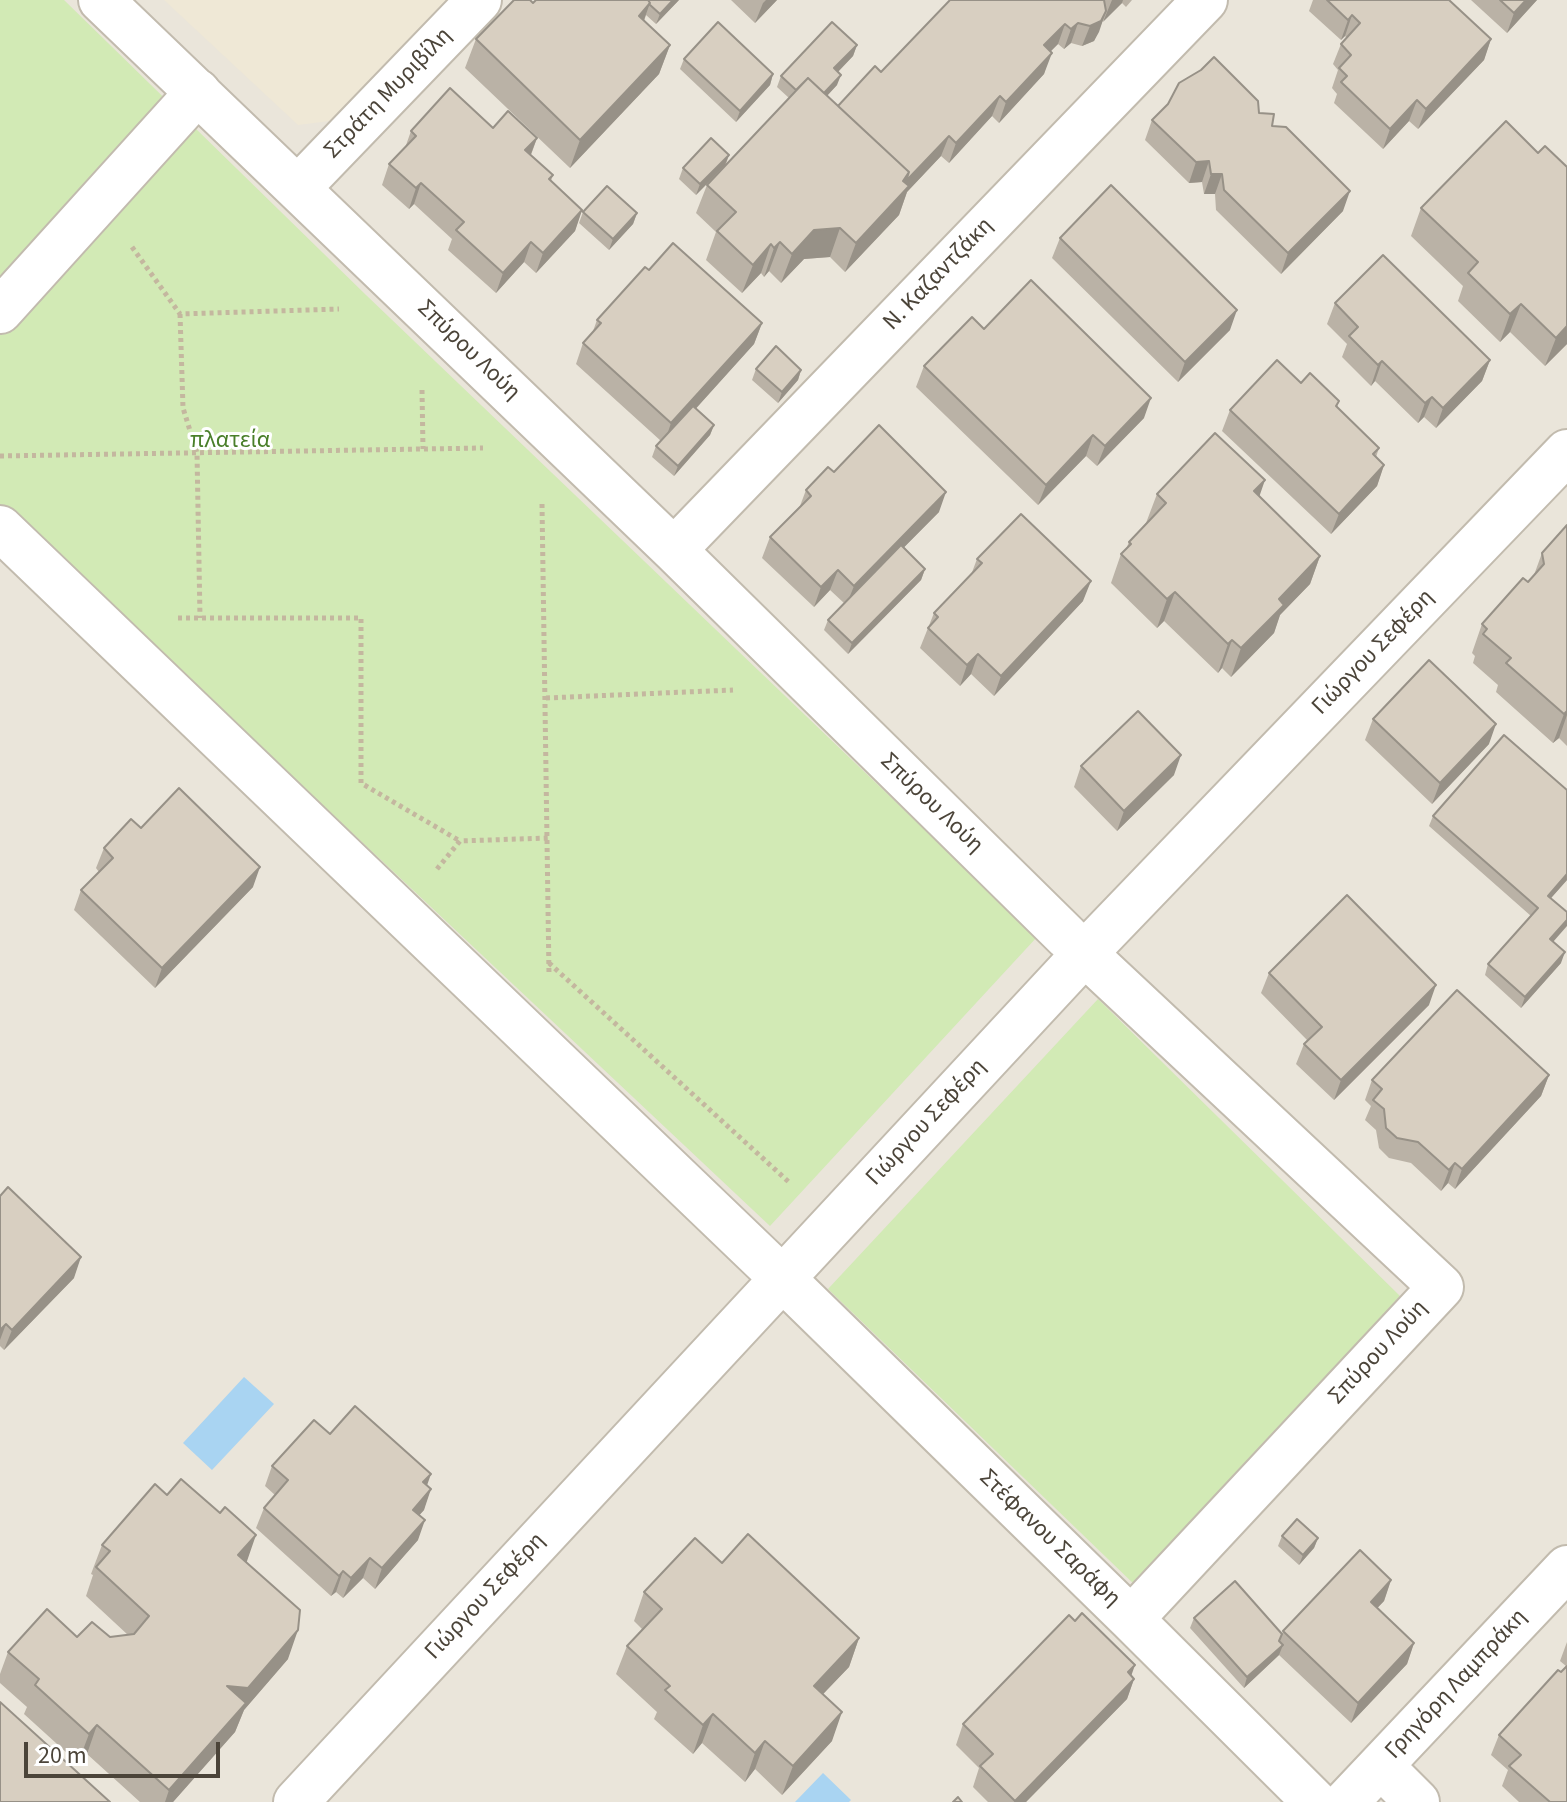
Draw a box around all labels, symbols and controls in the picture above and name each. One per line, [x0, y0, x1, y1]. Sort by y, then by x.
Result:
street label: Στράτη Μυριβίλη [319, 22, 459, 166]
street label: Ν. Καζαντζάκη [878, 213, 1000, 337]
street label: Σπύρου Λούη [410, 295, 526, 407]
park label: πλατεία [190, 428, 270, 456]
street label: Γιώργου Σεφέρη [1307, 584, 1441, 722]
street label: Σπύρου Λούη [873, 748, 989, 860]
street label: Γιώργου Σεφέρη [861, 1053, 993, 1193]
street label: Σπύρου Λούη [1323, 1295, 1435, 1411]
street label: Στέφανου Σαράφη [972, 1464, 1126, 1614]
street label: Γιώργου Σεφέρη [420, 1527, 552, 1667]
street label: Γρηγόρη Λαμπράκη [1380, 1604, 1534, 1766]
scale bar [28, 1726, 224, 1776]
text: 20 m [38, 1738, 87, 1773]

